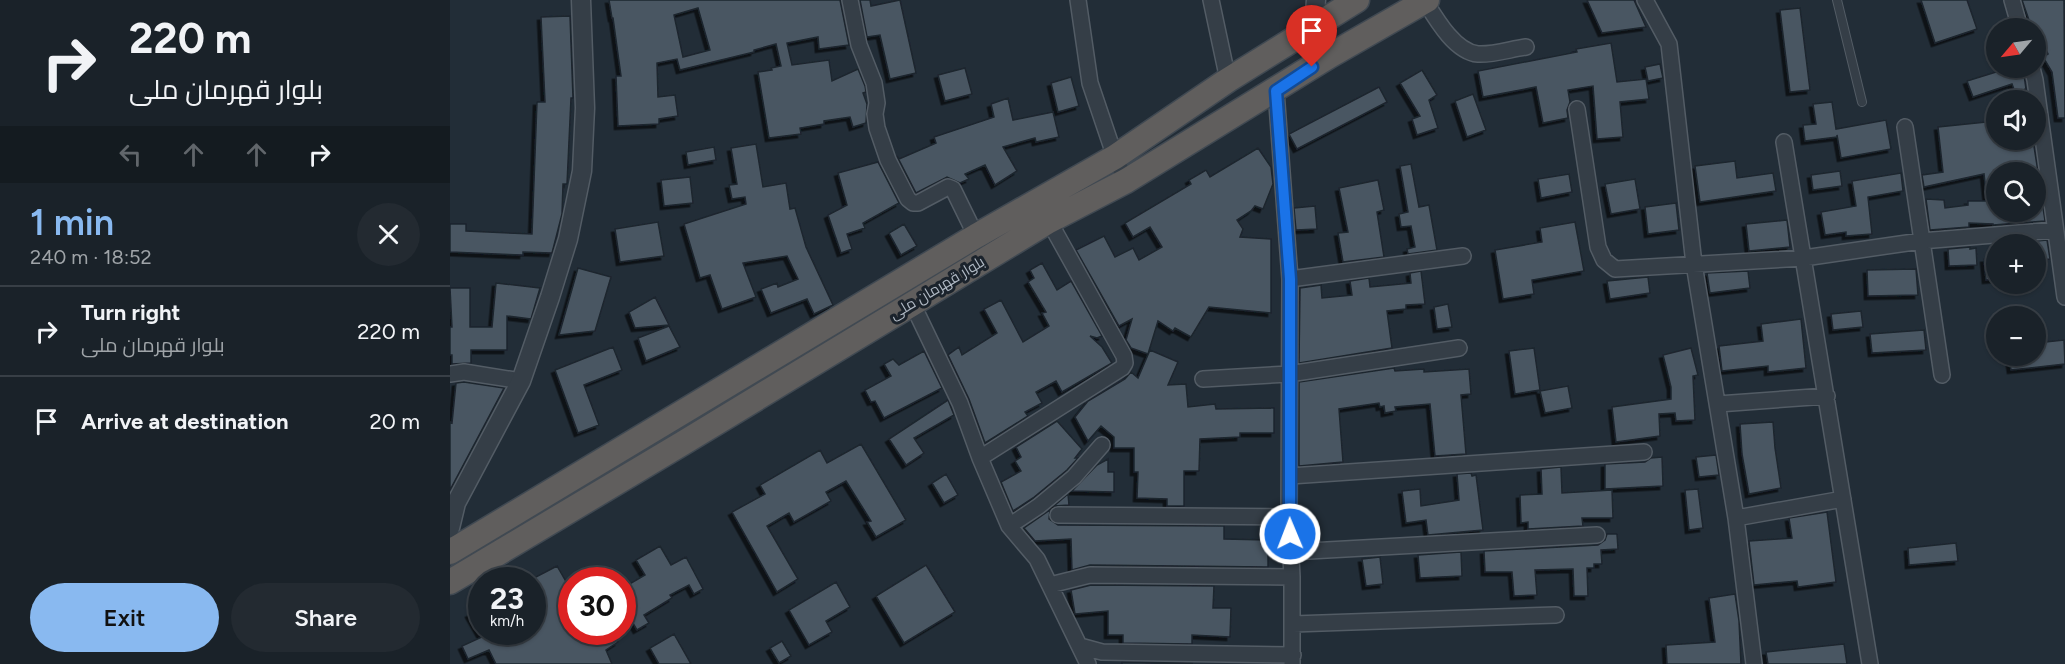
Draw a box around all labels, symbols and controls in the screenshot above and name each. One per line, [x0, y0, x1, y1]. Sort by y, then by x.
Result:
pin [1286, 5, 1337, 67]
text: 220 m [129, 13, 251, 64]
icon: arrive [1295, 14, 1328, 47]
north arrow [1986, 18, 2046, 78]
map controls [1986, 18, 2046, 366]
icon: right [30, 24, 108, 102]
text: بلوار قهرمان ملی [129, 73, 323, 106]
button: sound [1986, 90, 2046, 150]
icon: left [114, 138, 147, 171]
icon: ahead [177, 138, 210, 171]
icon: ahead [240, 138, 273, 171]
icon: right [303, 138, 336, 171]
button: search [1986, 162, 2046, 222]
text: 1 min [30, 201, 114, 244]
button: close [357, 203, 420, 266]
button: + [1986, 234, 2046, 294]
text: 240 m · 18:52 [30, 245, 152, 269]
street label: بلوار قهرمان ملی [886, 253, 988, 324]
text: Turn right [81, 299, 180, 326]
button: − [1986, 306, 2046, 366]
icon: right [30, 315, 63, 348]
text: 220 m [357, 318, 420, 345]
text: بلوار قهرمان ملی [81, 333, 225, 357]
icon: arrive [30, 405, 63, 438]
text: Arrive at destination [81, 408, 289, 435]
text: 20 m [369, 408, 420, 435]
position arrow [1258, 502, 1322, 566]
speed limit sign: 30 [558, 567, 636, 645]
text: 23 [490, 580, 524, 617]
button: Exit [30, 583, 219, 652]
button: Share [231, 583, 420, 652]
text: km/h [490, 612, 524, 630]

